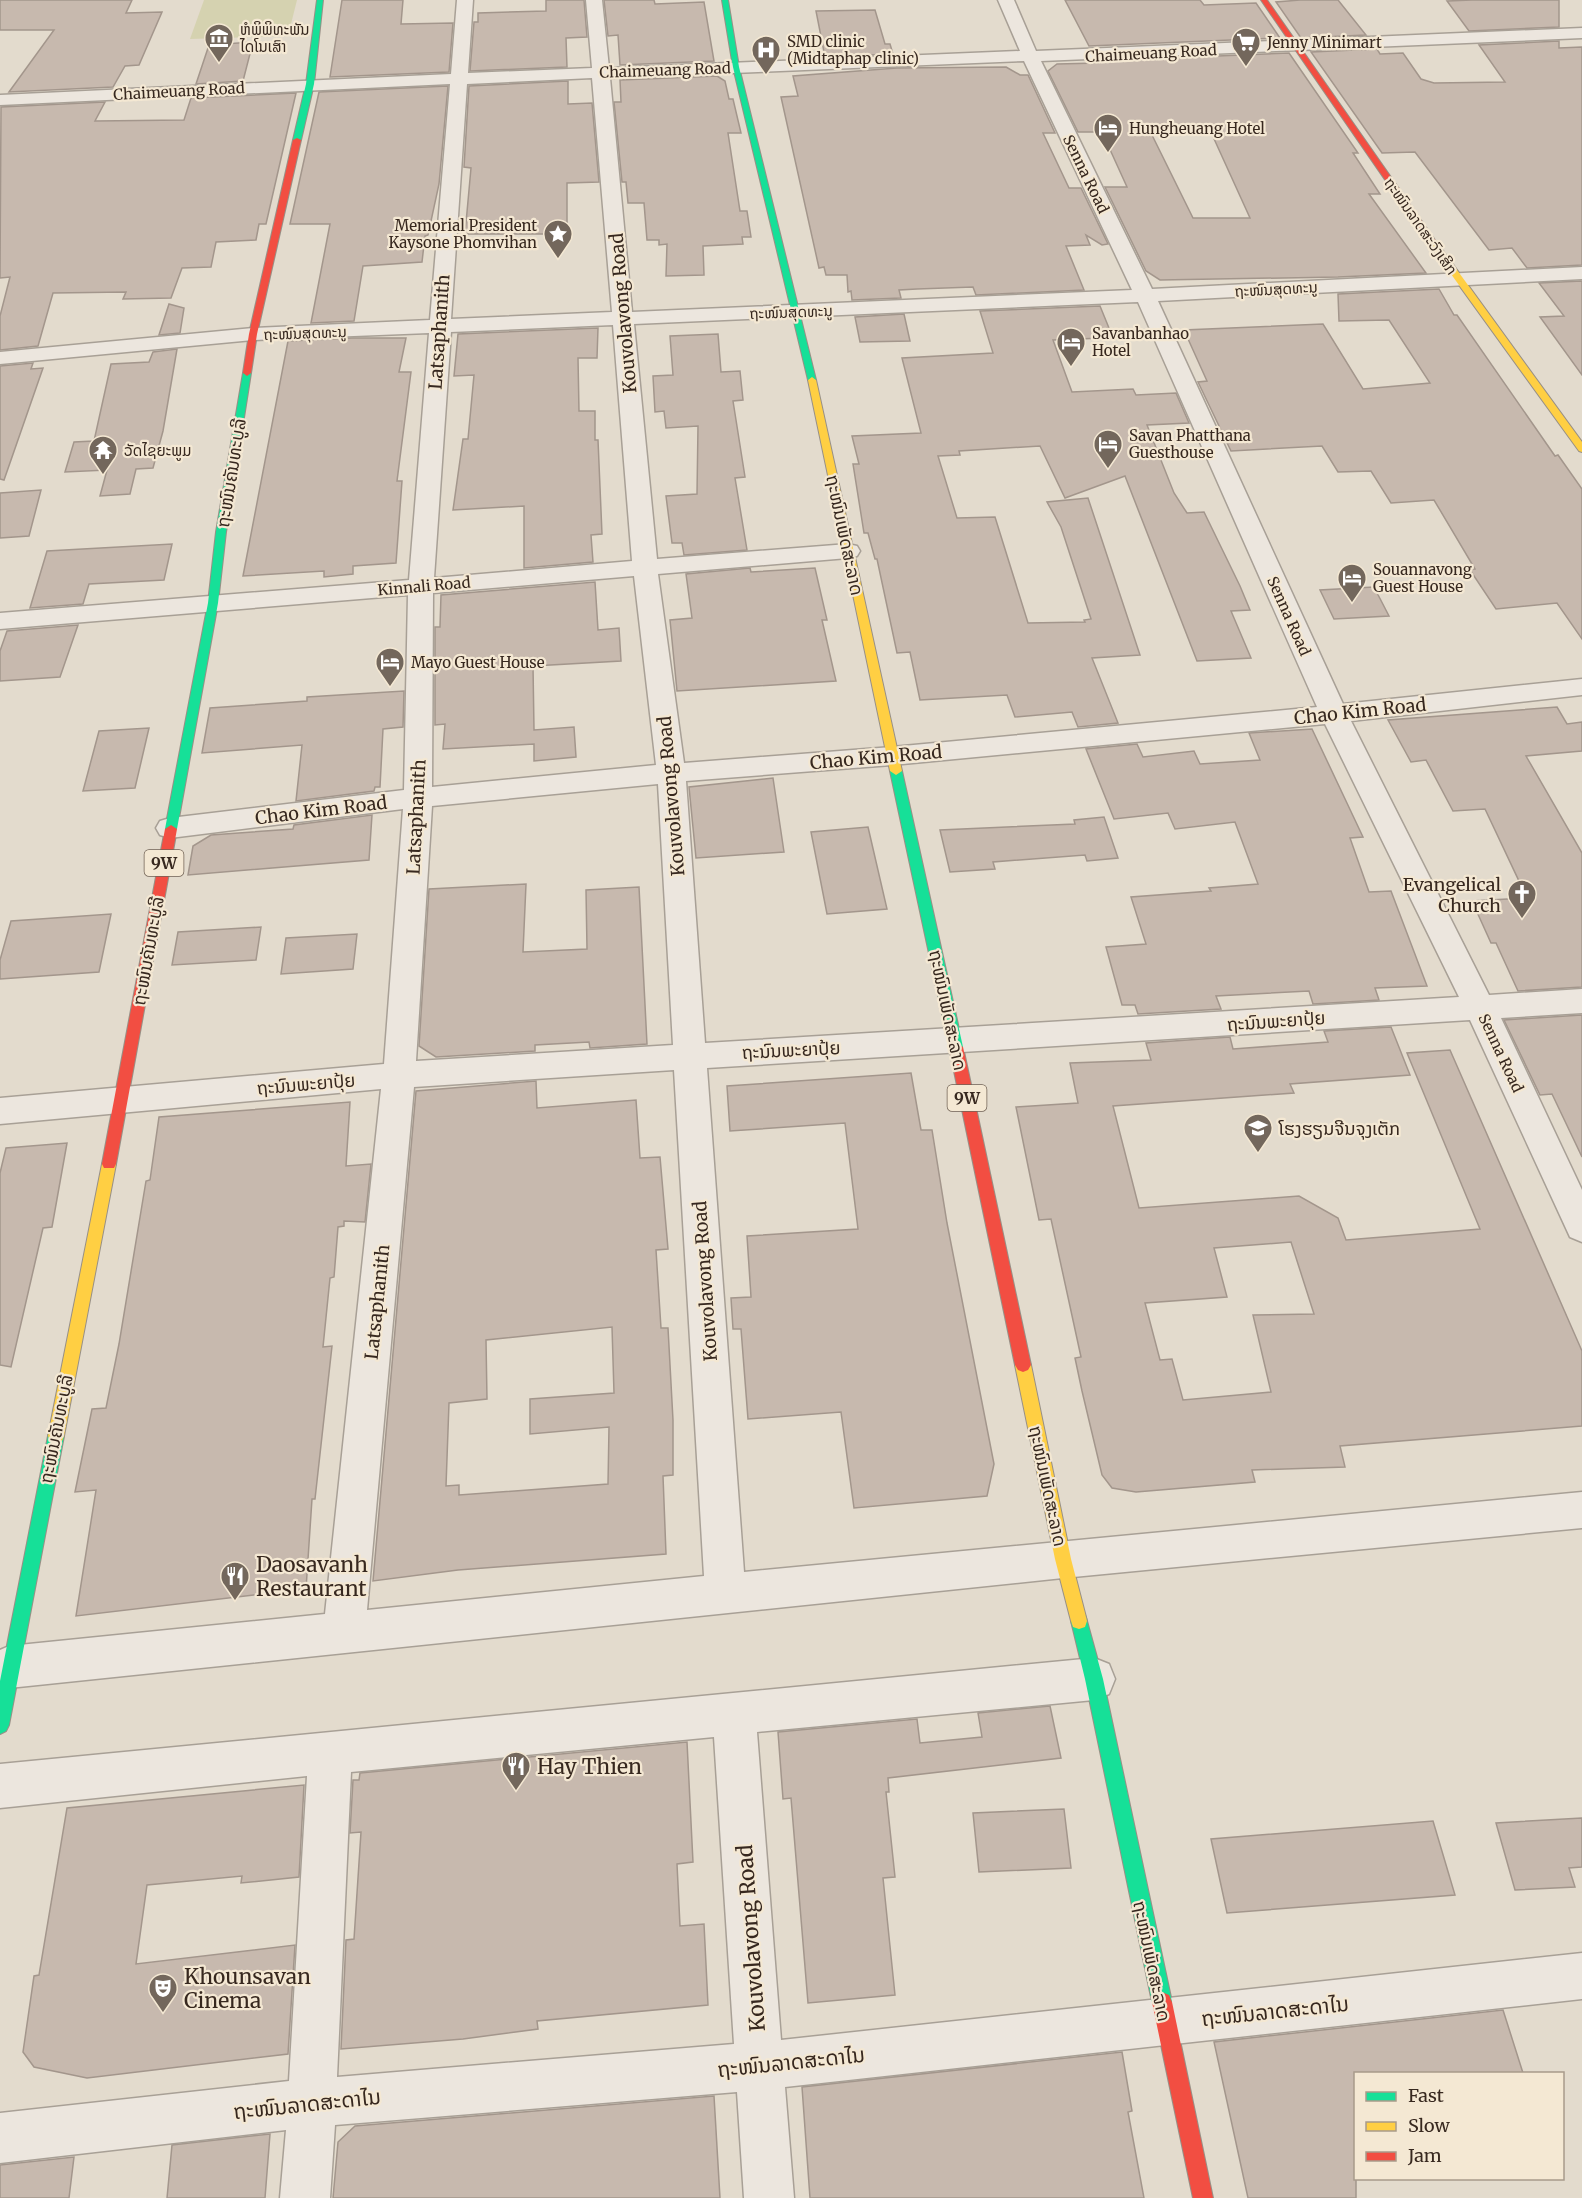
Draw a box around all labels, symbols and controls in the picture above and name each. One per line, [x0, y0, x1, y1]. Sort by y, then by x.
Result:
place label: ຫໍພິພິທະພັນ ໄດໂນເສົາ [239, 20, 310, 56]
museum icon: ຫໍພິພິທະພັນ ໄດໂນເສົາ [203, 22, 235, 64]
supermarket icon: Jenny Minimart [1230, 26, 1262, 68]
place label: SMD clinic (Midtaphap clinic) [787, 32, 919, 68]
place label: Jenny Minimart [1266, 33, 1382, 52]
hospital icon: SMD clinic (Midtaphap clinic) [750, 34, 782, 76]
street label: Chaimeuang Road [1085, 40, 1217, 66]
street label: Chaimeuang Road [599, 58, 731, 82]
street label: Chaimeuang Road [113, 78, 245, 104]
hotel icon: Hungheuang Hotel [1092, 112, 1124, 154]
place label: Hungheuang Hotel [1129, 119, 1265, 138]
street label: Senna Road [1059, 132, 1113, 216]
street label: ຖະໜົນລາດສະວົງເສິກ [1380, 174, 1462, 278]
place label: Memorial President Kaysone Phomvihan [389, 216, 537, 252]
place icon: Memorial President Kaysone Phomvihan [542, 218, 574, 260]
street label: Kouvolavong Road [605, 232, 641, 394]
street label: Latsaphanith [423, 273, 455, 390]
street label: ຖະໜົນສຸດທະນູ [1234, 277, 1318, 302]
street label: ຖະໜົນສຸດທະນູ [749, 301, 833, 324]
street label: ຖະໜົນສຸດທະນູ [263, 322, 347, 345]
place label: Savanbanhao Hotel [1092, 324, 1189, 360]
hotel icon: Savanbanhao Hotel [1055, 326, 1087, 368]
street label: ຖະໜົນຄັນທະບູລີ [211, 417, 252, 530]
place label: Savan Phatthana Guesthouse [1129, 426, 1251, 462]
hotel icon: Savan Phatthana Guesthouse [1092, 428, 1124, 470]
temple icon: ວັດໄຊຍະພູມ [87, 434, 119, 476]
place label: ວັດໄຊຍະພູມ [124, 441, 191, 461]
street label: ຖະໜົນເພັດສະລາດ [821, 473, 869, 597]
place label: Souannavong Guest House [1373, 560, 1472, 596]
hotel icon: Souannavong Guest House [1336, 562, 1368, 604]
street label: Kinnali Road [377, 572, 471, 600]
street label: Senna Road [1263, 573, 1315, 659]
hotel icon: Mayo Guest House [374, 646, 406, 688]
place label: Mayo Guest House [411, 653, 545, 672]
street label: Chao Kim Road [1293, 693, 1427, 729]
street label: Kouvolavong Road [653, 715, 689, 877]
street label: Chao Kim Road [809, 740, 943, 774]
street label: Latsaphanith [401, 759, 431, 875]
street label: Chao Kim Road [254, 790, 388, 830]
road number: 9W [144, 850, 184, 876]
place label: Evangelical Church [1403, 873, 1501, 917]
church icon: Evangelical Church [1506, 878, 1538, 920]
street label: ຖະໜົນຄັນທະບູລີ [127, 895, 170, 1008]
street label: ຖະໜົນເພັດສະລາດ [924, 948, 972, 1072]
street label: ຖະນົນພະຍາປຸ້ຍ [1226, 1006, 1326, 1036]
street label: Senna Road [1474, 1011, 1528, 1095]
street label: ຖະນົນພະຍາປຸ້ຍ [741, 1036, 841, 1064]
street label: ຖະນົນພະຍາປຸ້ຍ [256, 1068, 356, 1100]
road number: 9W [948, 1085, 986, 1111]
school or university icon: ໂຮງຮຽນຈີນຈຸງເຕັກ [1242, 1112, 1274, 1154]
place label: ໂຮງຮຽນຈີນຈຸງເຕັກ [1278, 1117, 1400, 1140]
street label: Kouvolavong Road [688, 1200, 722, 1362]
street label: Latsaphanith [360, 1243, 394, 1361]
street label: ຖະໜົນຄັນທະບູລີ [34, 1373, 79, 1486]
street label: ຖະໜົນເພັດສະລາດ [1024, 1424, 1072, 1548]
place label: Daosavanh Restaurant [256, 1551, 368, 1602]
restaurant icon: Daosavanh Restaurant [219, 1560, 251, 1602]
restaurant icon: Hay Thien [500, 1750, 532, 1792]
place label: Hay Thien [537, 1753, 642, 1780]
street label: Kouvolavong Road [731, 1843, 771, 2032]
street label: ຖະໜົນເພັດສະລາດ [1128, 1899, 1176, 2023]
place label: Khounsavan Cinema [184, 1963, 311, 2014]
theatre icon: Khounsavan Cinema [147, 1972, 179, 2014]
street label: ຖະໜົນລາດສະດາໄນ [1200, 1990, 1350, 2032]
street label: ຖະໜົນລາດສະດາໄນ [716, 2041, 866, 2083]
legend [1354, 2072, 1564, 2180]
street label: ຖະໜົນລາດສະດາໄນ [232, 2083, 382, 2125]
text: Fast [1408, 2084, 1444, 2107]
text: Slow [1408, 2114, 1451, 2137]
text: Jam [1407, 2144, 1442, 2167]

